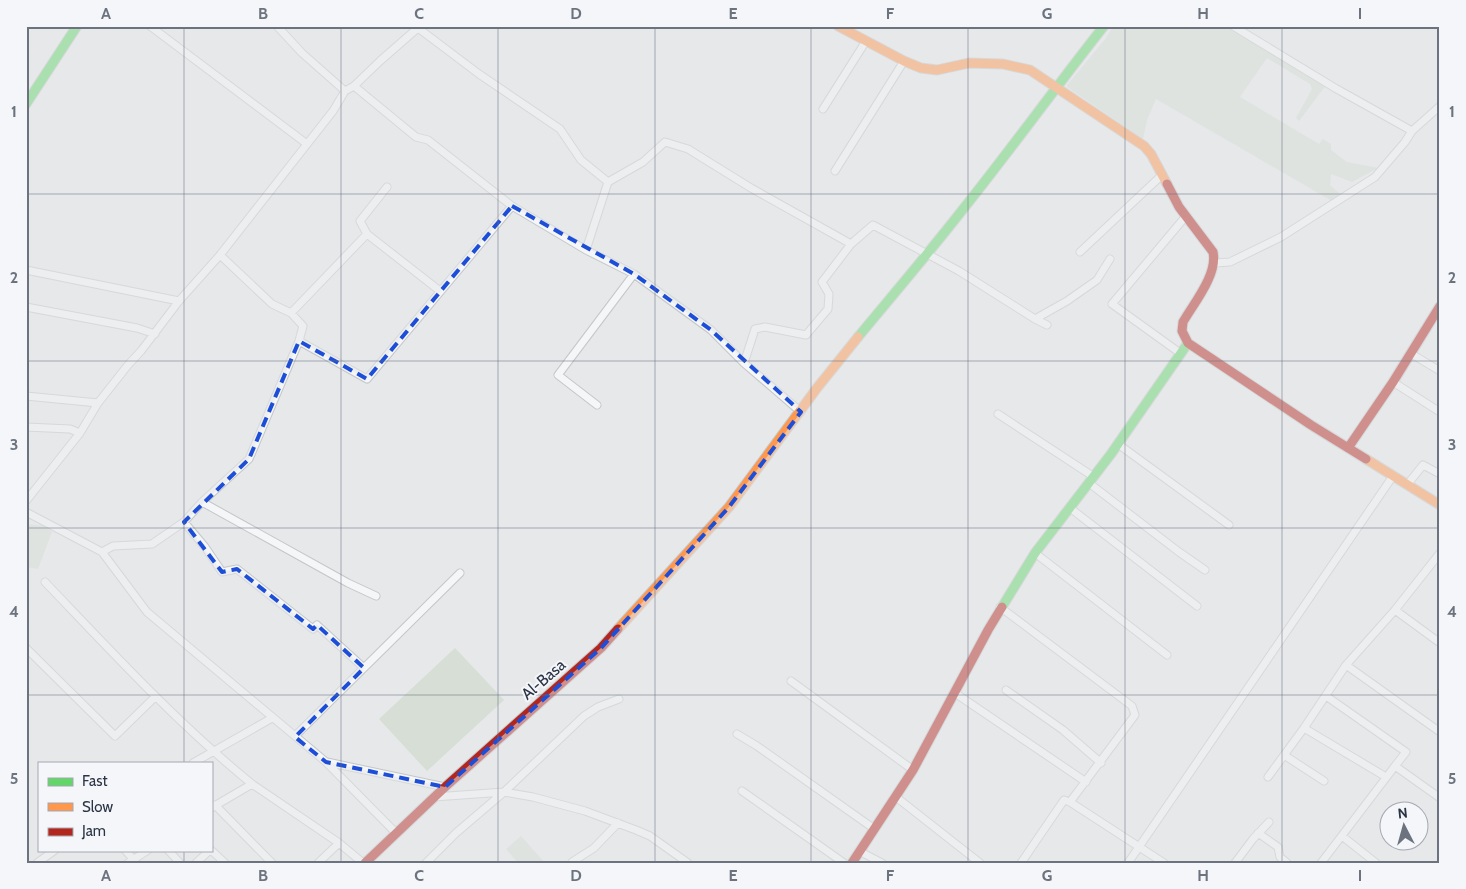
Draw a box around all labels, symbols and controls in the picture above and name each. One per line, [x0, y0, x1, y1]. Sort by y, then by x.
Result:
text: A [101, 4, 111, 23]
text: B [258, 4, 268, 23]
text: C [414, 4, 424, 23]
text: D [570, 4, 582, 23]
text: E [728, 4, 738, 23]
text: F [886, 4, 895, 23]
text: G [1042, 4, 1052, 23]
text: H [1197, 4, 1209, 23]
text: I [1358, 4, 1362, 23]
text: 1 [11, 102, 17, 121]
text: 1 [1449, 102, 1455, 121]
text: 2 [10, 268, 18, 287]
text: 2 [1448, 268, 1456, 287]
text: 3 [10, 435, 18, 454]
text: 3 [1448, 435, 1456, 454]
text: 4 [9, 602, 19, 621]
text: 4 [1447, 602, 1457, 621]
street label: Al-Basa [518, 655, 569, 704]
legend [38, 762, 212, 852]
text: 5 [10, 769, 18, 788]
text: 5 [1448, 769, 1456, 788]
text: Fast [82, 772, 107, 790]
text: Slow [82, 798, 113, 816]
north arrow [1378, 802, 1428, 852]
text: N [1397, 804, 1409, 823]
text: Jam [81, 822, 106, 840]
text: A [101, 866, 111, 885]
text: B [258, 866, 268, 885]
text: C [414, 866, 424, 885]
text: D [570, 866, 582, 885]
text: E [728, 866, 738, 885]
text: F [886, 866, 895, 885]
text: G [1042, 866, 1052, 885]
text: H [1197, 866, 1209, 885]
text: I [1358, 866, 1362, 885]

